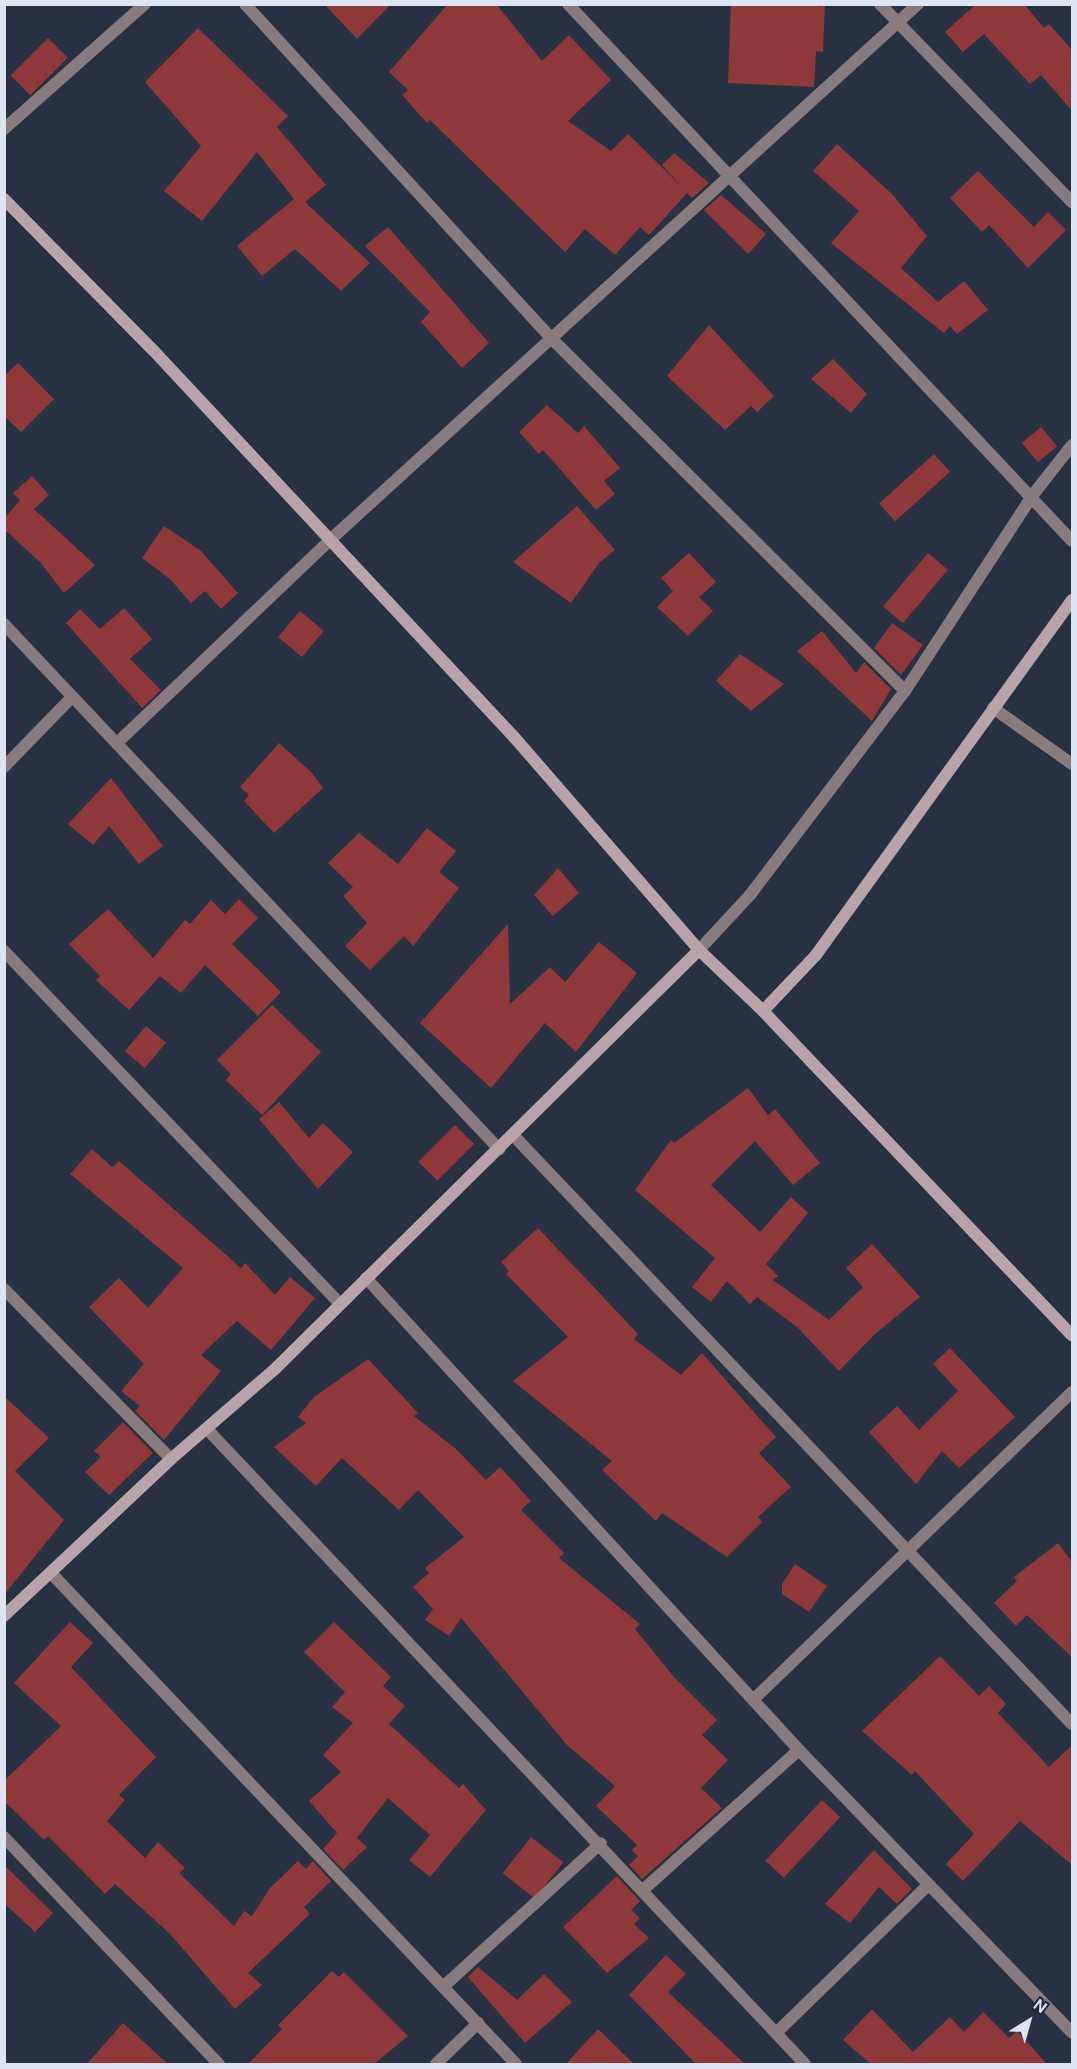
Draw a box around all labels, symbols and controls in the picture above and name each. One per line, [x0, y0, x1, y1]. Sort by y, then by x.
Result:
north arrow [999, 1991, 1059, 2051]
text: N [1029, 1994, 1051, 2018]

